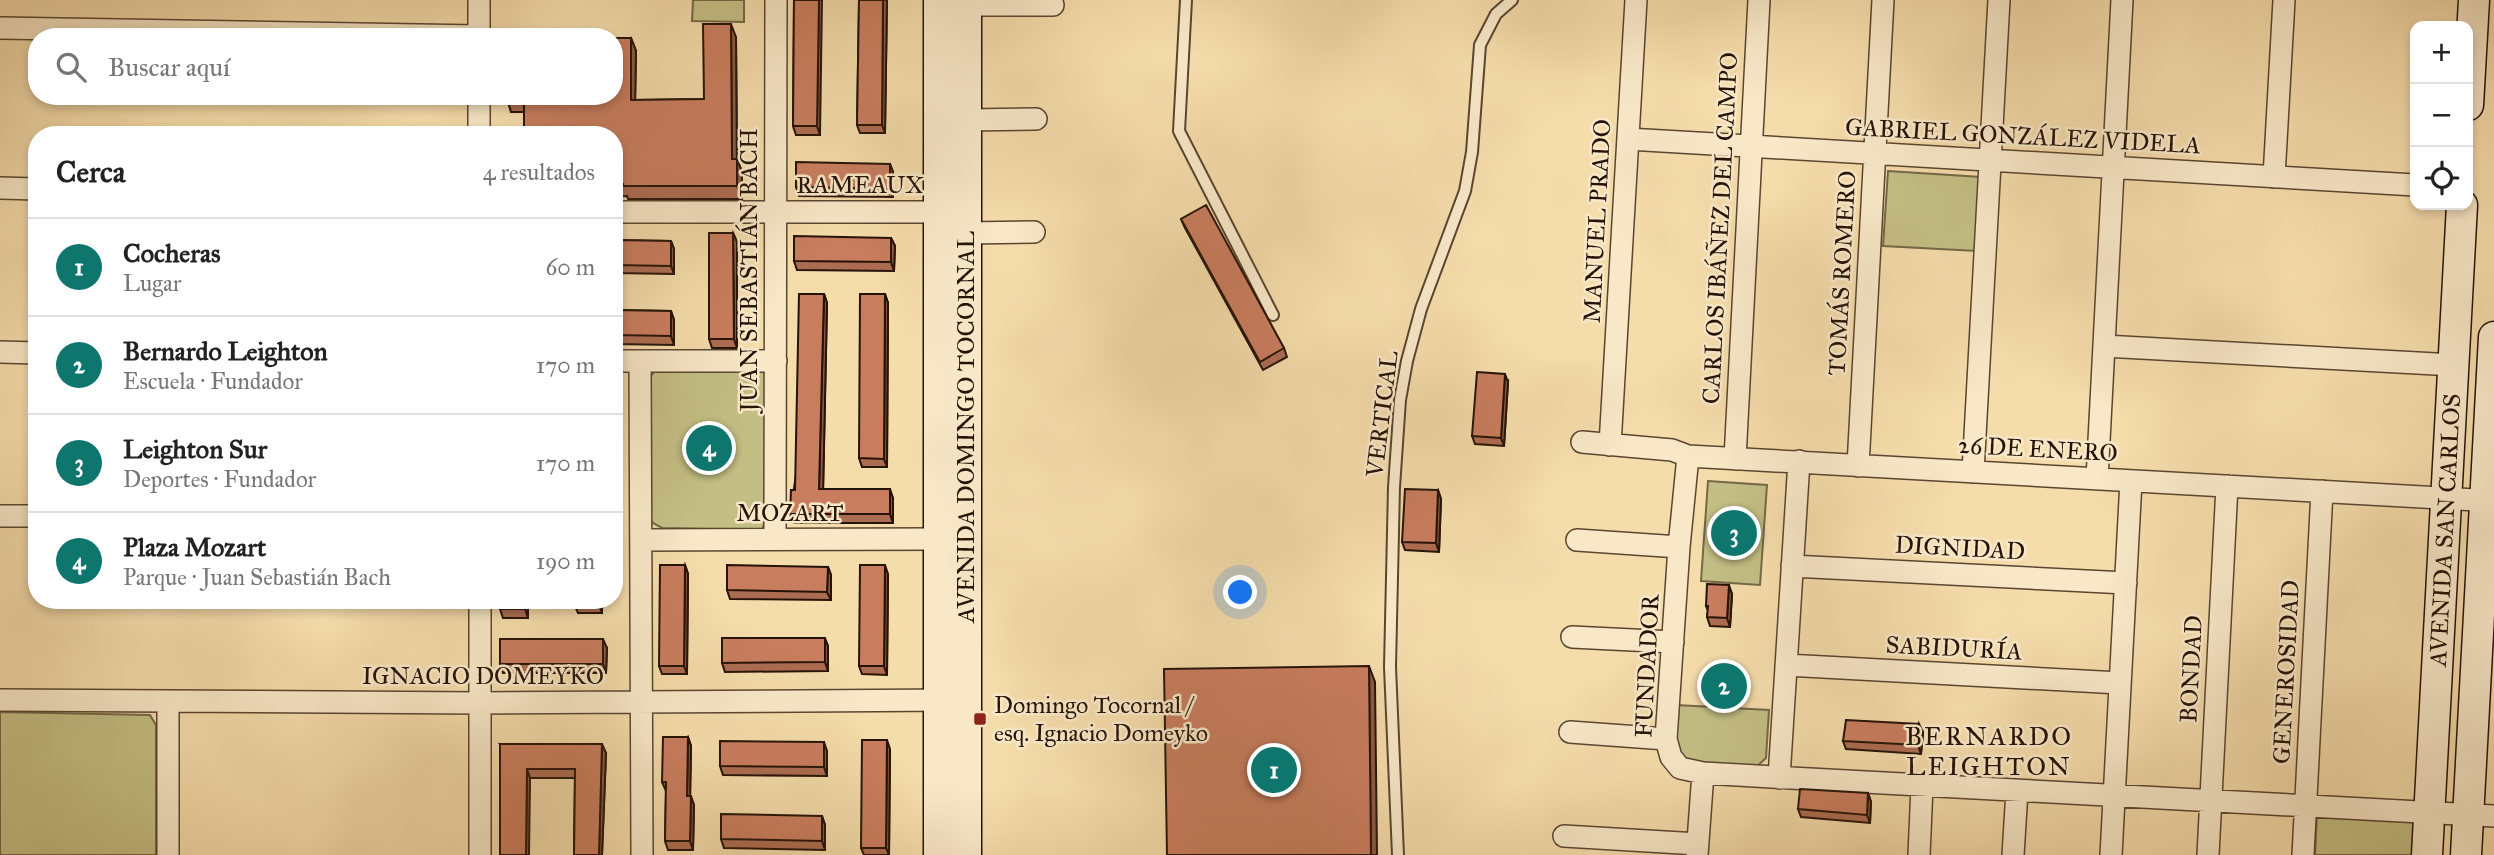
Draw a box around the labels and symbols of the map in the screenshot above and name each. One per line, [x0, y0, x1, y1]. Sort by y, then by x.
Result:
street label: CARLOS IBÁÑEZ DEL CAMPO [1696, 51, 1744, 405]
street label: GABRIEL GONZÁLEZ VIDELA [1844, 112, 2202, 160]
street label: MANUEL PRADO [1577, 118, 1617, 324]
street label: JUAN SEBASTIÁN BACH [734, 128, 764, 415]
street label: RAMEAUX [796, 170, 924, 200]
street label: TOMÁS ROMERO [1822, 170, 1862, 376]
street label: AVENIDA DOMINGO TOCORNAL [951, 231, 981, 624]
street label: VERTICAL [1359, 349, 1405, 480]
street label: AVENIDA SAN CARLOS [2423, 393, 2467, 668]
pin: 4 [686, 422, 732, 474]
street label: 26 DE ENERO [1957, 430, 2119, 468]
street label: MOZART [737, 498, 843, 528]
pin: 3 [1711, 507, 1757, 559]
street label: DIGNIDAD [1894, 530, 2026, 566]
your location [1223, 575, 1257, 609]
street label: GENEROSIDAD [2266, 579, 2306, 765]
street label: FUNDADOR [1628, 592, 1666, 738]
street label: BONDAD [2173, 614, 2209, 724]
street label: SABIDURÍA [1885, 629, 2023, 667]
pin: 2 [1701, 660, 1747, 712]
street label: IGNACIO DOMEYKO [362, 661, 604, 691]
place label: Domingo Tocornal / esq. Ignacio Domeyko [994, 690, 1208, 748]
marker: Domingo Tocornal / esq. Ignacio Domeyko [972, 711, 988, 727]
district label: BERNARDO LEIGHTON [1905, 720, 2073, 782]
pin: 1 [1251, 744, 1297, 796]

